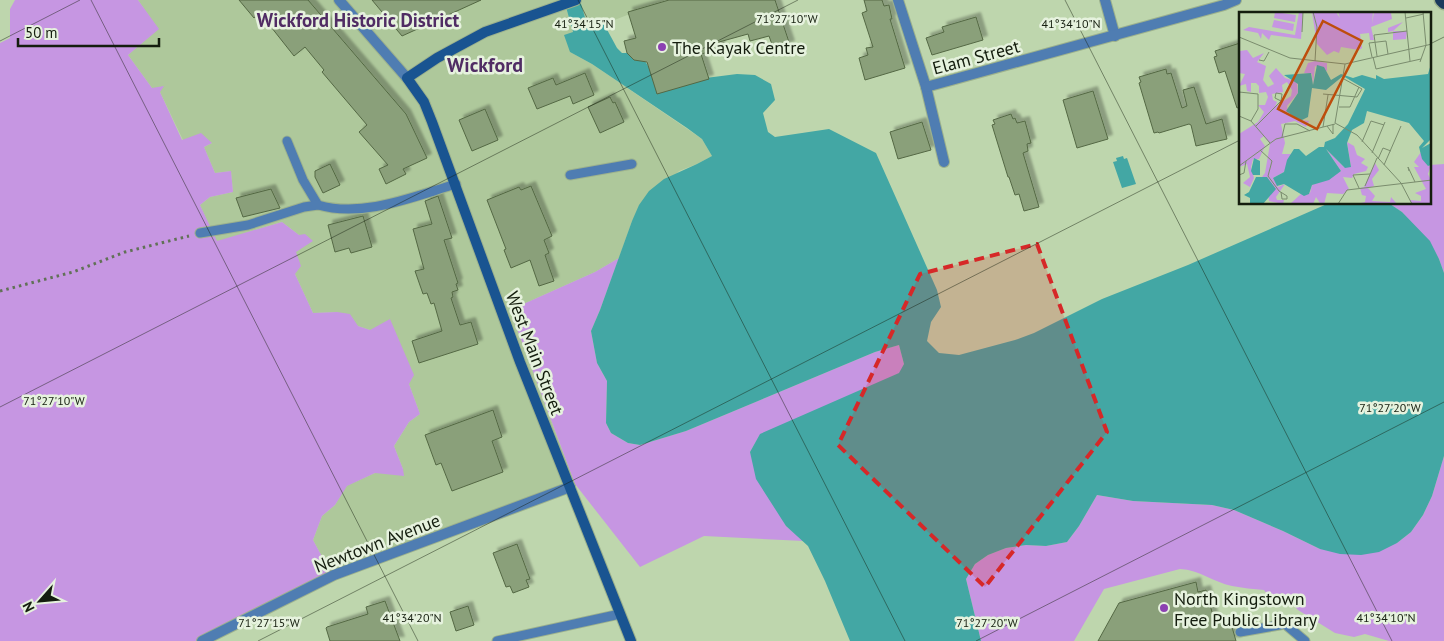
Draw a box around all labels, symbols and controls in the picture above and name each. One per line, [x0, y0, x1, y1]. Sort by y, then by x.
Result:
district label: Wickford Historic District [257, 8, 459, 32]
text: 71°27'10"W [756, 11, 818, 26]
inset map [1239, 12, 1432, 205]
scale bar [18, 15, 159, 47]
text: 41°34'15"N [554, 16, 614, 31]
text: 41°34'10"N [1041, 16, 1101, 31]
text: 50 m [25, 23, 58, 42]
street label: Elam Street [930, 34, 1022, 80]
place label: The Kayak Centre [672, 36, 805, 59]
marker: The Kayak Centre [656, 41, 668, 53]
district label: Wickford [447, 52, 523, 78]
street label: West Main Street [501, 288, 569, 418]
text: 71°27'10"W [23, 393, 85, 408]
text: 71°27'20"W [1359, 400, 1421, 415]
street label: Newtown Avenue [311, 508, 443, 578]
north arrow [15, 576, 65, 626]
place label: North Kingstown Free Public Library [1174, 587, 1318, 631]
text: N [18, 599, 39, 615]
marker: North Kingstown Free Public Library [1158, 602, 1170, 614]
text: 41°34'20"N [382, 610, 442, 625]
text: 41°34'10"N [1356, 610, 1416, 625]
text: 71°27'15"W [238, 615, 300, 630]
text: 71°27'20"W [956, 615, 1018, 630]

